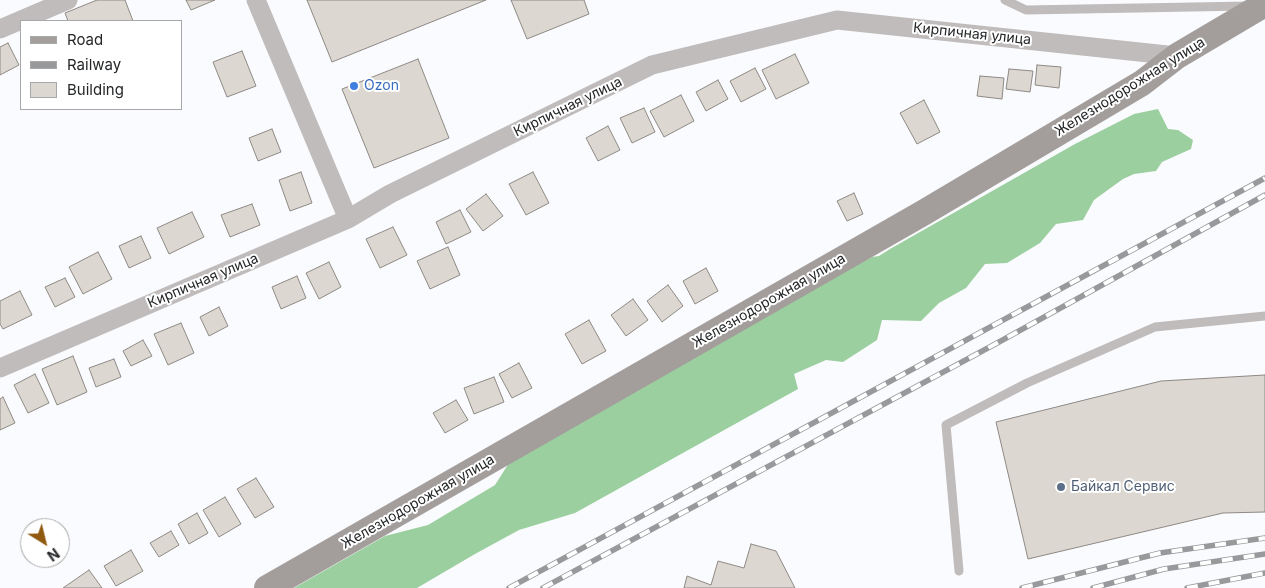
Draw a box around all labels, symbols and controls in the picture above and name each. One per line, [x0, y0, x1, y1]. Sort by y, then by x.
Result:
street label: Кирпичная улица [912, 19, 1032, 49]
legend [20, 20, 182, 110]
text: Road [67, 30, 103, 49]
street label: Железнодорожная улица [1052, 34, 1208, 140]
text: Railway [67, 55, 121, 74]
street label: Кирпичная улица [511, 73, 625, 141]
place label: Ozon [364, 78, 399, 94]
text: Building [67, 80, 124, 99]
marker: Ozon [348, 80, 360, 92]
street label: Кирпичная улица [145, 250, 261, 312]
street label: Железнодорожная улица [690, 250, 848, 352]
street label: Железнодорожная улица [339, 451, 497, 553]
place label: Байкал Сервис [1071, 479, 1175, 495]
marker: Байкал Сервис [1055, 481, 1067, 493]
north arrow [20, 518, 70, 568]
text: N [44, 545, 63, 565]

